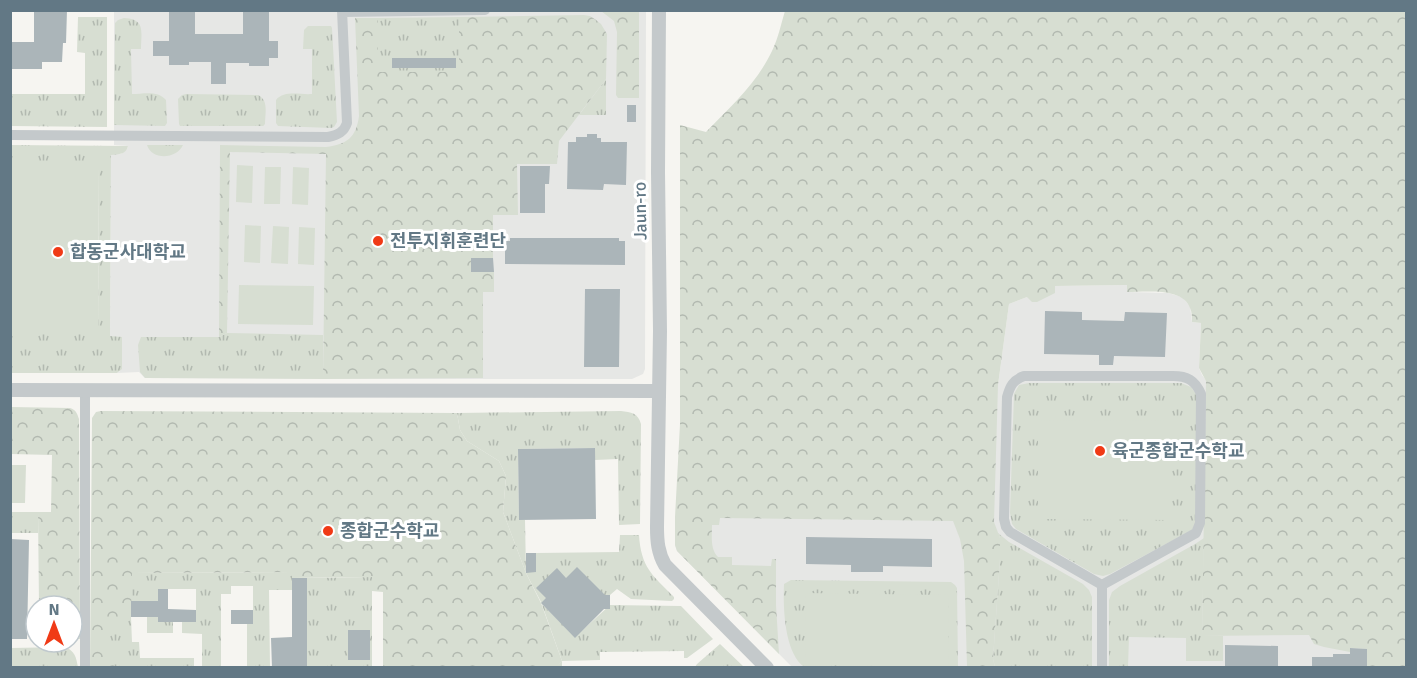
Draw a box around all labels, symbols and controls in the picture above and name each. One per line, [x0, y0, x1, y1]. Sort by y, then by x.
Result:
street label: Jaun-ro [628, 182, 652, 240]
place label: 전투지휘훈련단 [390, 230, 506, 252]
marker: 전투지휘훈련단 [371, 234, 385, 248]
place label: 합동군사대학교 [70, 241, 186, 263]
marker: 합동군사대학교 [51, 245, 65, 259]
place label: 육군종합군수학교 [1112, 440, 1244, 462]
marker: 육군종합군수학교 [1093, 444, 1107, 458]
place label: 종합군수학교 [340, 520, 439, 542]
marker: 종합군수학교 [321, 524, 335, 538]
north arrow [24, 594, 84, 654]
text: N [48, 600, 60, 620]

